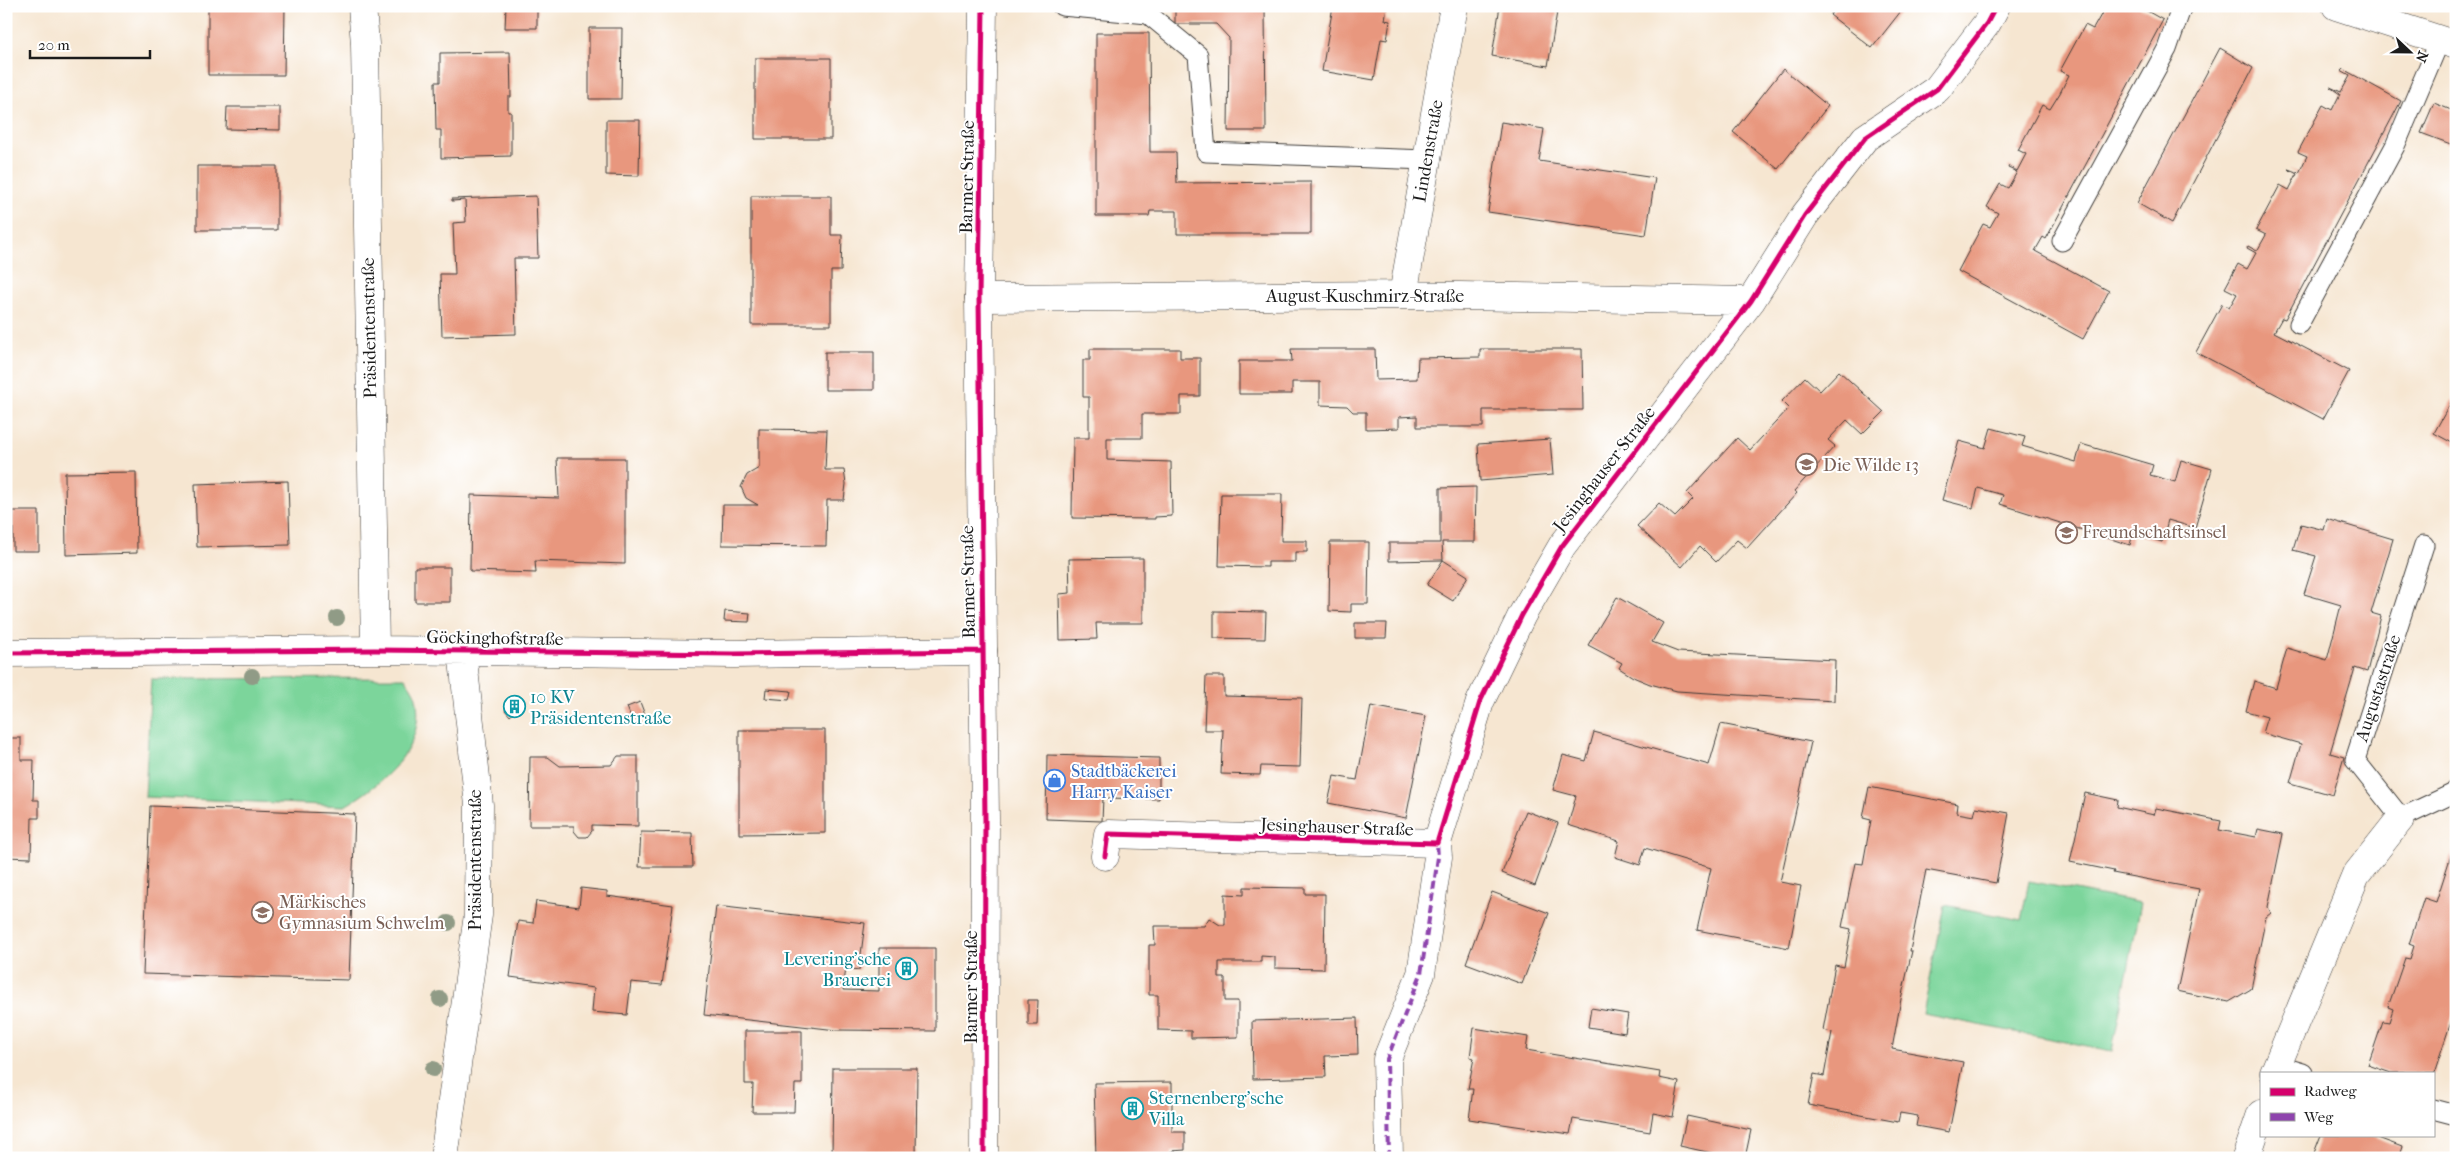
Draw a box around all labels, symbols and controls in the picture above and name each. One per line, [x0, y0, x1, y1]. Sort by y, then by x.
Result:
scale bar [30, 28, 150, 60]
north arrow [2384, 28, 2434, 78]
text: 20 m [38, 36, 70, 54]
text: N [2412, 49, 2431, 65]
street label: Lindenstraße [1409, 98, 1448, 204]
street label: Barmer Straße [956, 120, 979, 234]
street label: Präsidentenstraße [358, 257, 381, 399]
street label: August-Kuschmirz-Straße [1265, 286, 1464, 307]
street label: Jesinghauser Straße [1548, 402, 1660, 538]
school or university icon: Die Wilde 13 [1795, 453, 1819, 477]
place label: Die Wilde 13 [1823, 455, 1919, 476]
school or university icon: Freundschaftsinsel [2054, 520, 2078, 544]
place label: Freundschaftsinsel [2082, 522, 2227, 543]
street label: Barmer Straße [957, 525, 980, 639]
street label: Göckinghofstraße [426, 627, 564, 650]
street label: Augustastraße [2351, 632, 2406, 745]
place label: 10 KV Präsidentenstraße [530, 687, 671, 729]
building icon: 10 KV Präsidentenstraße [502, 695, 526, 719]
place label: Stadtbäckerei Harry Kaiser [1071, 761, 1177, 803]
shop icon: Stadtbäckerei Harry Kaiser [1043, 769, 1067, 793]
street label: Präsidentenstraße [465, 789, 486, 931]
street label: Jesinghauser Straße [1258, 814, 1414, 841]
place label: Märkisches Gymnasium Schwelm [279, 892, 444, 934]
school or university icon: Märkisches Gymnasium Schwelm [251, 900, 275, 924]
street label: Barmer Straße [961, 930, 982, 1044]
place label: Levering’sche Brauerei [784, 949, 892, 991]
building icon: Levering’sche Brauerei [895, 957, 919, 981]
legend [2260, 1072, 2434, 1136]
text: Radweg [2304, 1082, 2357, 1100]
place label: Sternenberg’sche Villa [1148, 1088, 1284, 1130]
building icon: Sternenberg’sche Villa [1121, 1096, 1145, 1120]
text: Weg [2303, 1108, 2334, 1126]

